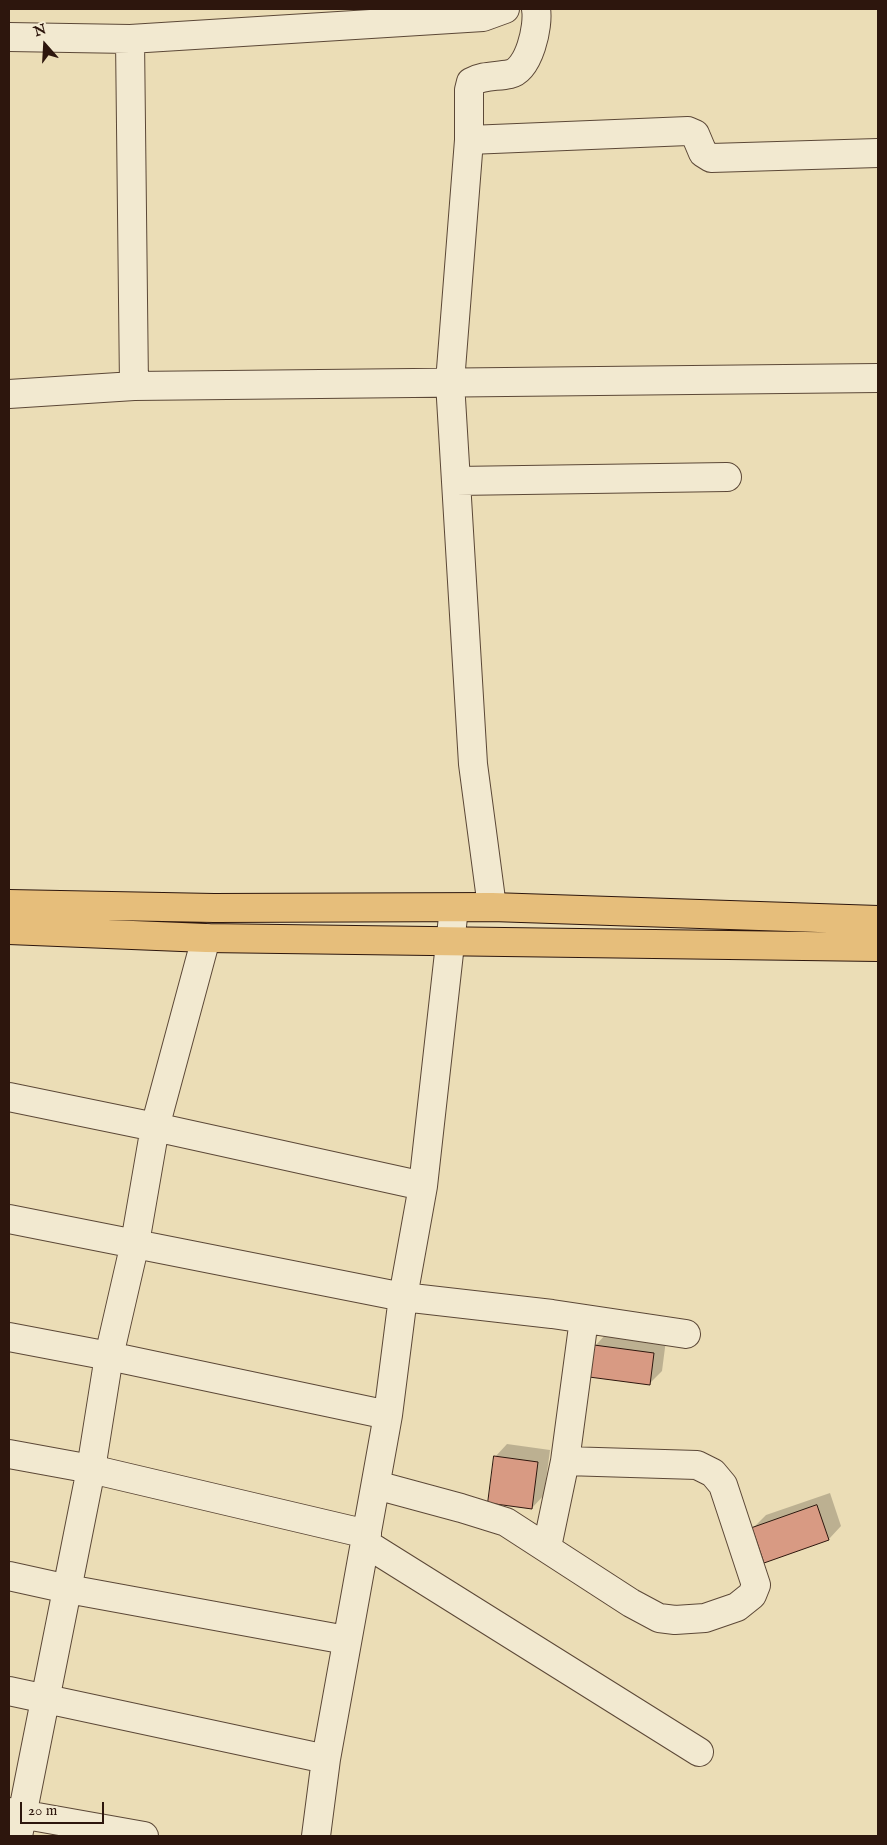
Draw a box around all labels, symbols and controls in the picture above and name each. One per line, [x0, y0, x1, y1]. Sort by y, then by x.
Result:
north arrow [20, 20, 70, 70]
text: N [31, 20, 49, 41]
scale bar [22, 1792, 106, 1824]
text: 20 m [28, 1801, 57, 1820]

